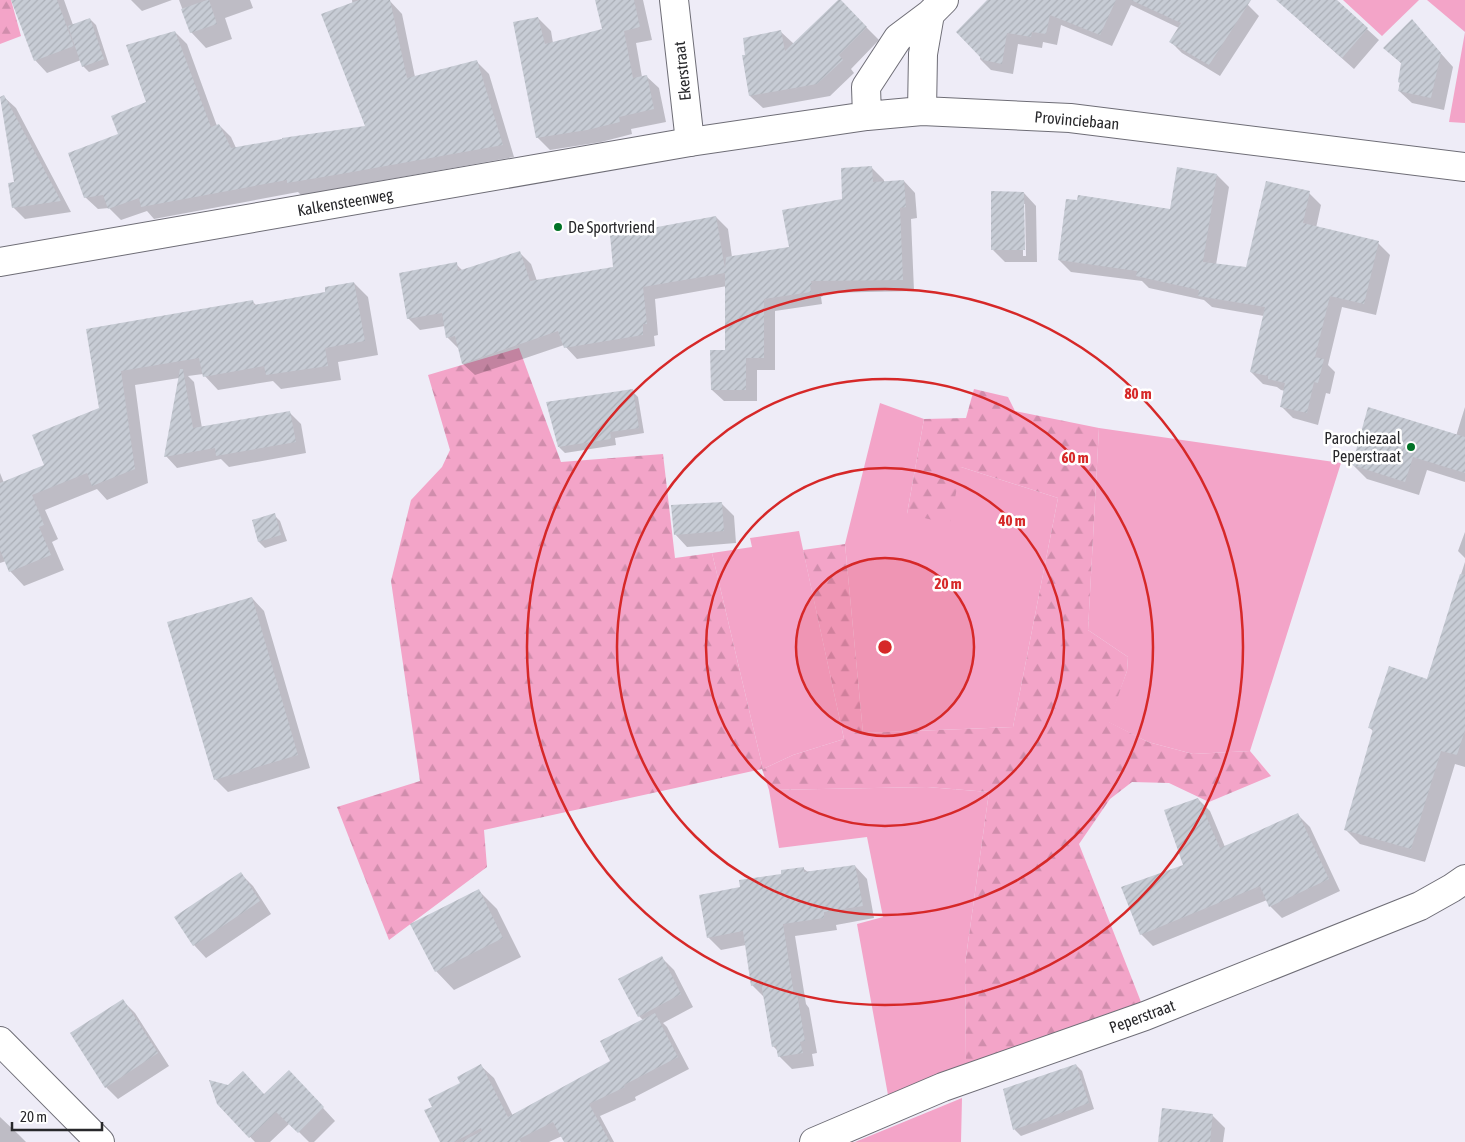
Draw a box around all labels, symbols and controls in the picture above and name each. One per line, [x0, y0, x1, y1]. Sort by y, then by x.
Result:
street label: Ekerstraat [670, 40, 694, 102]
street label: Provinciebaan [1034, 107, 1120, 133]
street label: Kalkensteenweg [296, 185, 395, 220]
place label: De Sportvriend [568, 218, 655, 237]
marker: De Sportvriend [552, 221, 564, 233]
text: 80 m [1125, 385, 1152, 402]
place label: Parochiezaal Peperstraat [1324, 429, 1402, 466]
marker: Parochiezaal Peperstraat [1405, 441, 1417, 453]
text: 60 m [1062, 449, 1089, 466]
text: 40 m [998, 512, 1026, 529]
text: 20 m [935, 575, 962, 592]
centre of rings [876, 638, 894, 656]
street label: Peperstraat [1107, 996, 1178, 1037]
scale bar [12, 1100, 102, 1132]
text: 20 m [20, 1108, 47, 1125]

